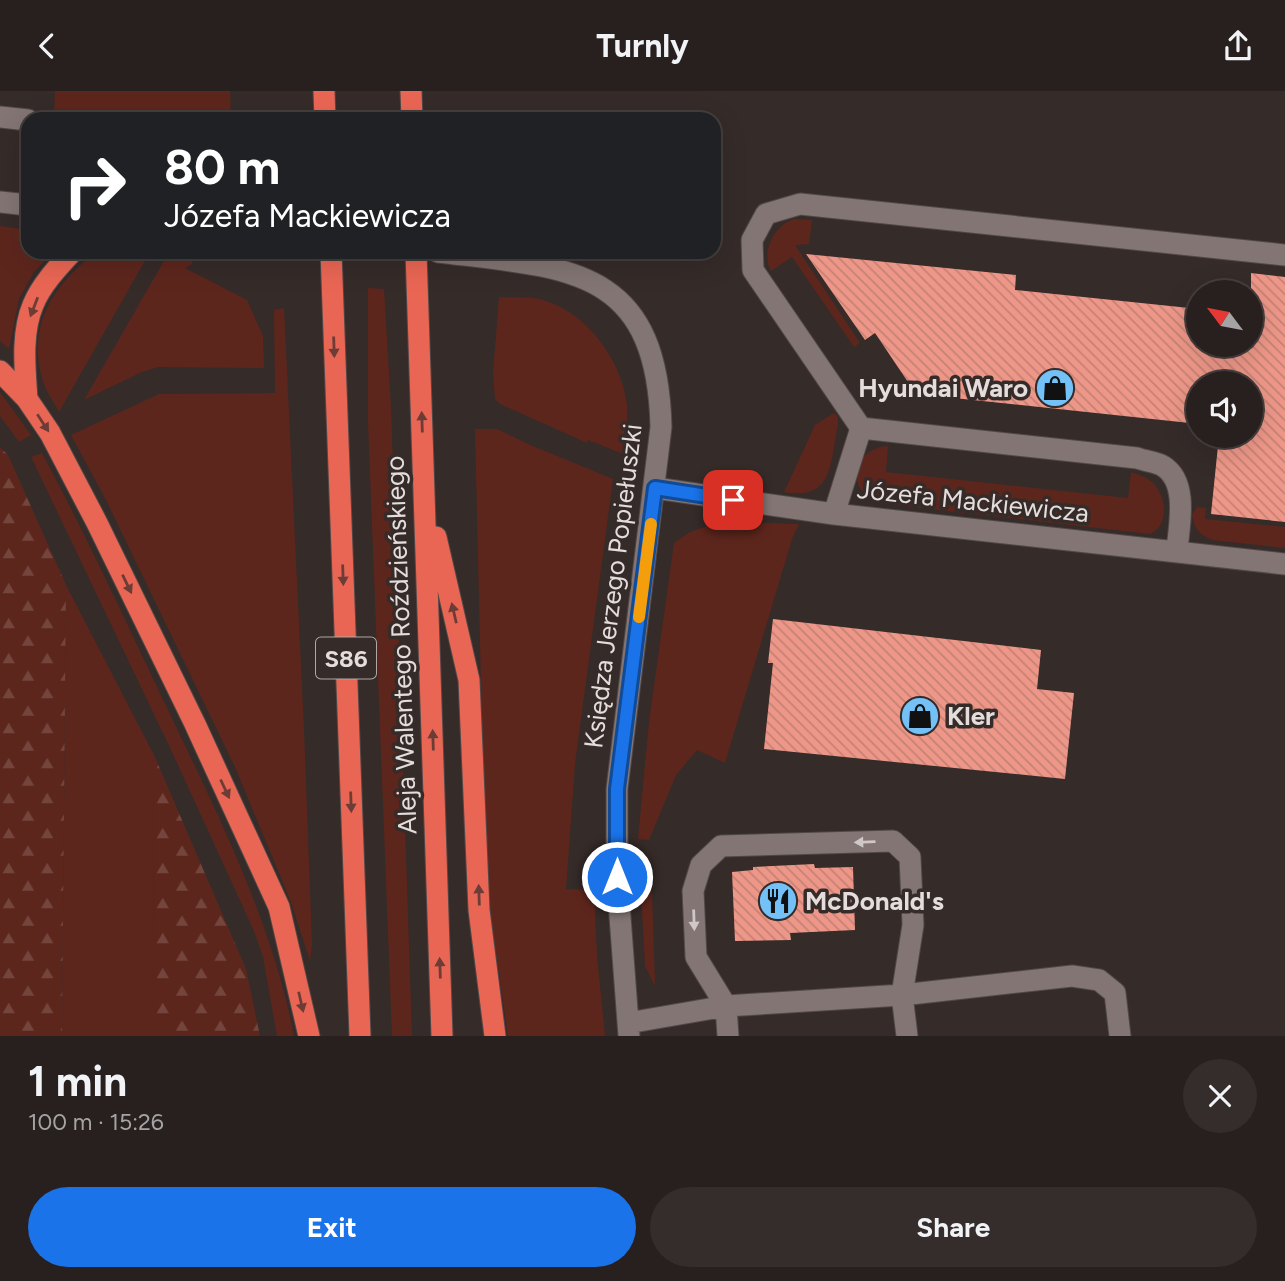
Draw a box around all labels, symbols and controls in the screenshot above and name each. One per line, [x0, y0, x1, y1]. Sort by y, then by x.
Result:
icon: back [28, 27, 66, 65]
text: Turnly [596, 27, 689, 65]
icon: share [1219, 27, 1257, 65]
text: 80 m [164, 137, 280, 196]
icon: right [49, 140, 140, 231]
text: Józefa Mackiewicza [164, 197, 451, 235]
north arrow [1186, 280, 1264, 357]
map controls [1186, 280, 1263, 448]
one-way arrow [28, 297, 39, 318]
one-way arrow [329, 337, 340, 359]
shop icon: Hyundai Waro [1034, 367, 1076, 409]
button: sound [1186, 371, 1263, 448]
place label: Hyundai Waro [858, 372, 1028, 404]
one-way arrow [417, 411, 428, 433]
one-way arrow [36, 414, 49, 433]
street label: Księdza Jerzego Popiełuszki [577, 422, 649, 750]
street label: Aleja Walentego Roździeńskiego [378, 455, 424, 835]
pin [703, 470, 763, 530]
street label: Józefa Mackiewicza [855, 473, 1091, 529]
icon: arrive [714, 481, 752, 519]
one-way arrow [337, 564, 348, 586]
one-way arrow [121, 574, 132, 594]
one-way arrow [448, 602, 459, 624]
road number: S86 [316, 637, 376, 679]
shop icon: Kler [899, 695, 941, 737]
place label: Kler [947, 700, 995, 732]
one-way arrow [427, 729, 438, 751]
one-way arrow [219, 779, 231, 799]
one-way arrow [346, 791, 357, 813]
one-way arrow [853, 836, 875, 847]
position arrow [580, 840, 654, 914]
restaurant icon: McDonald's [757, 880, 799, 922]
one-way arrow [473, 884, 484, 906]
place label: McDonald's [805, 885, 944, 917]
one-way arrow [689, 909, 700, 931]
one-way arrow [434, 957, 445, 979]
one-way arrow [296, 991, 307, 1013]
text: 1 min [28, 1056, 127, 1107]
button: close [1183, 1059, 1257, 1133]
text: 100 m · 15:26 [28, 1108, 164, 1136]
button: Exit [28, 1187, 636, 1267]
button: Share [650, 1187, 1257, 1267]

